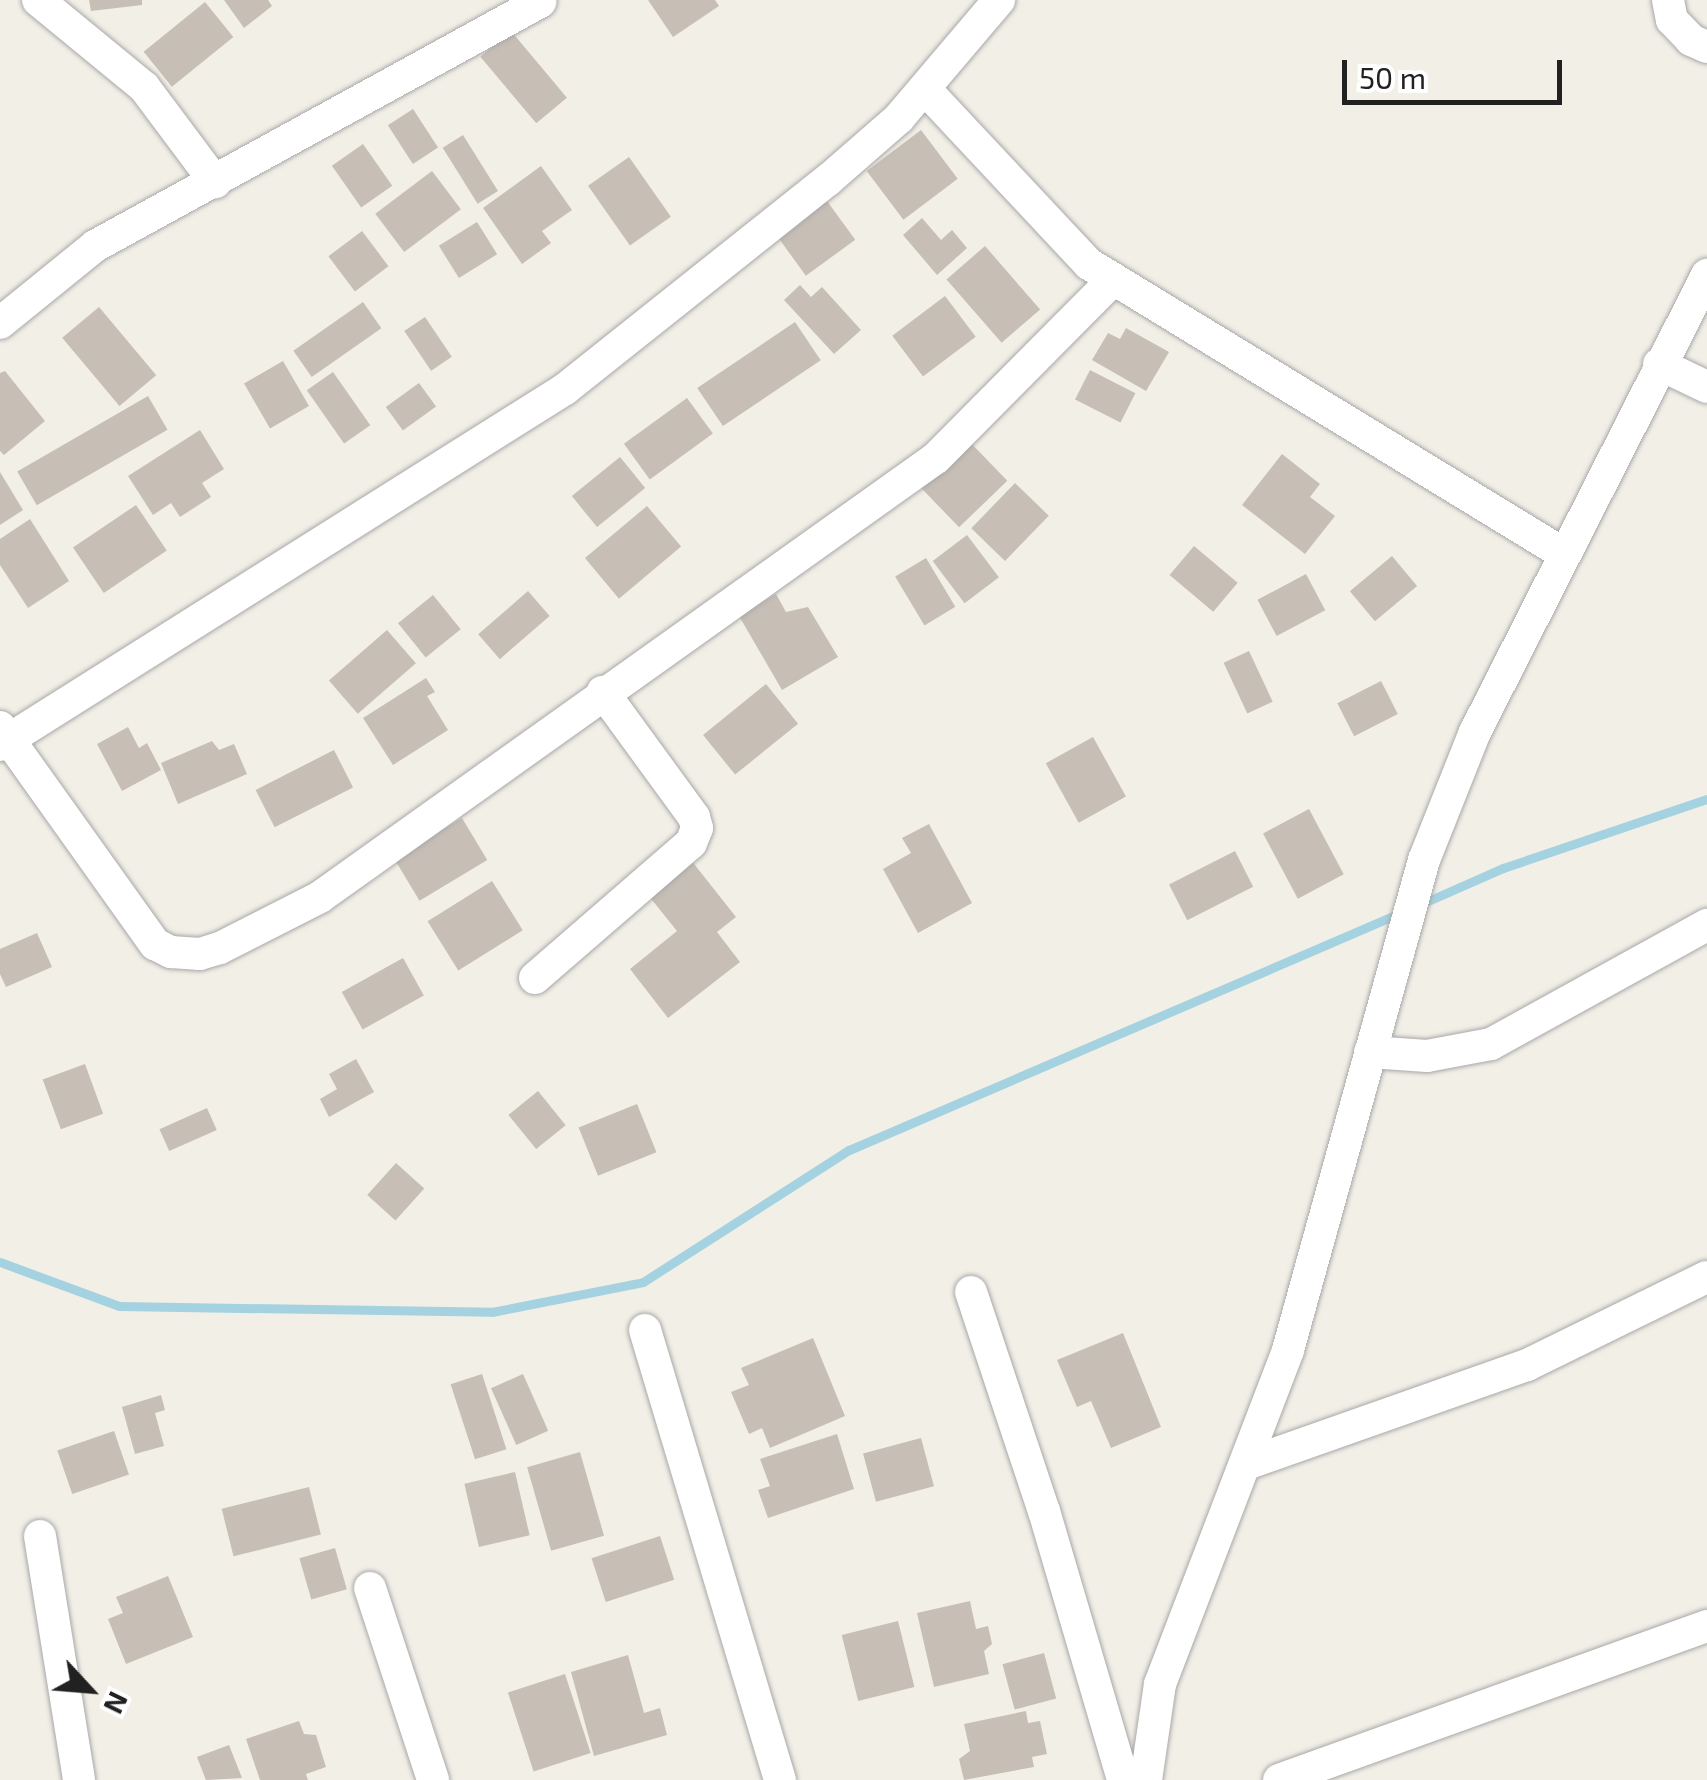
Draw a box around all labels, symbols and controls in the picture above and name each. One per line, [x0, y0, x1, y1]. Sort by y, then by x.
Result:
scale bar [1347, 40, 1567, 102]
text: 50 m [1359, 59, 1426, 95]
north arrow [40, 1640, 140, 1740]
text: N [97, 1687, 137, 1720]

